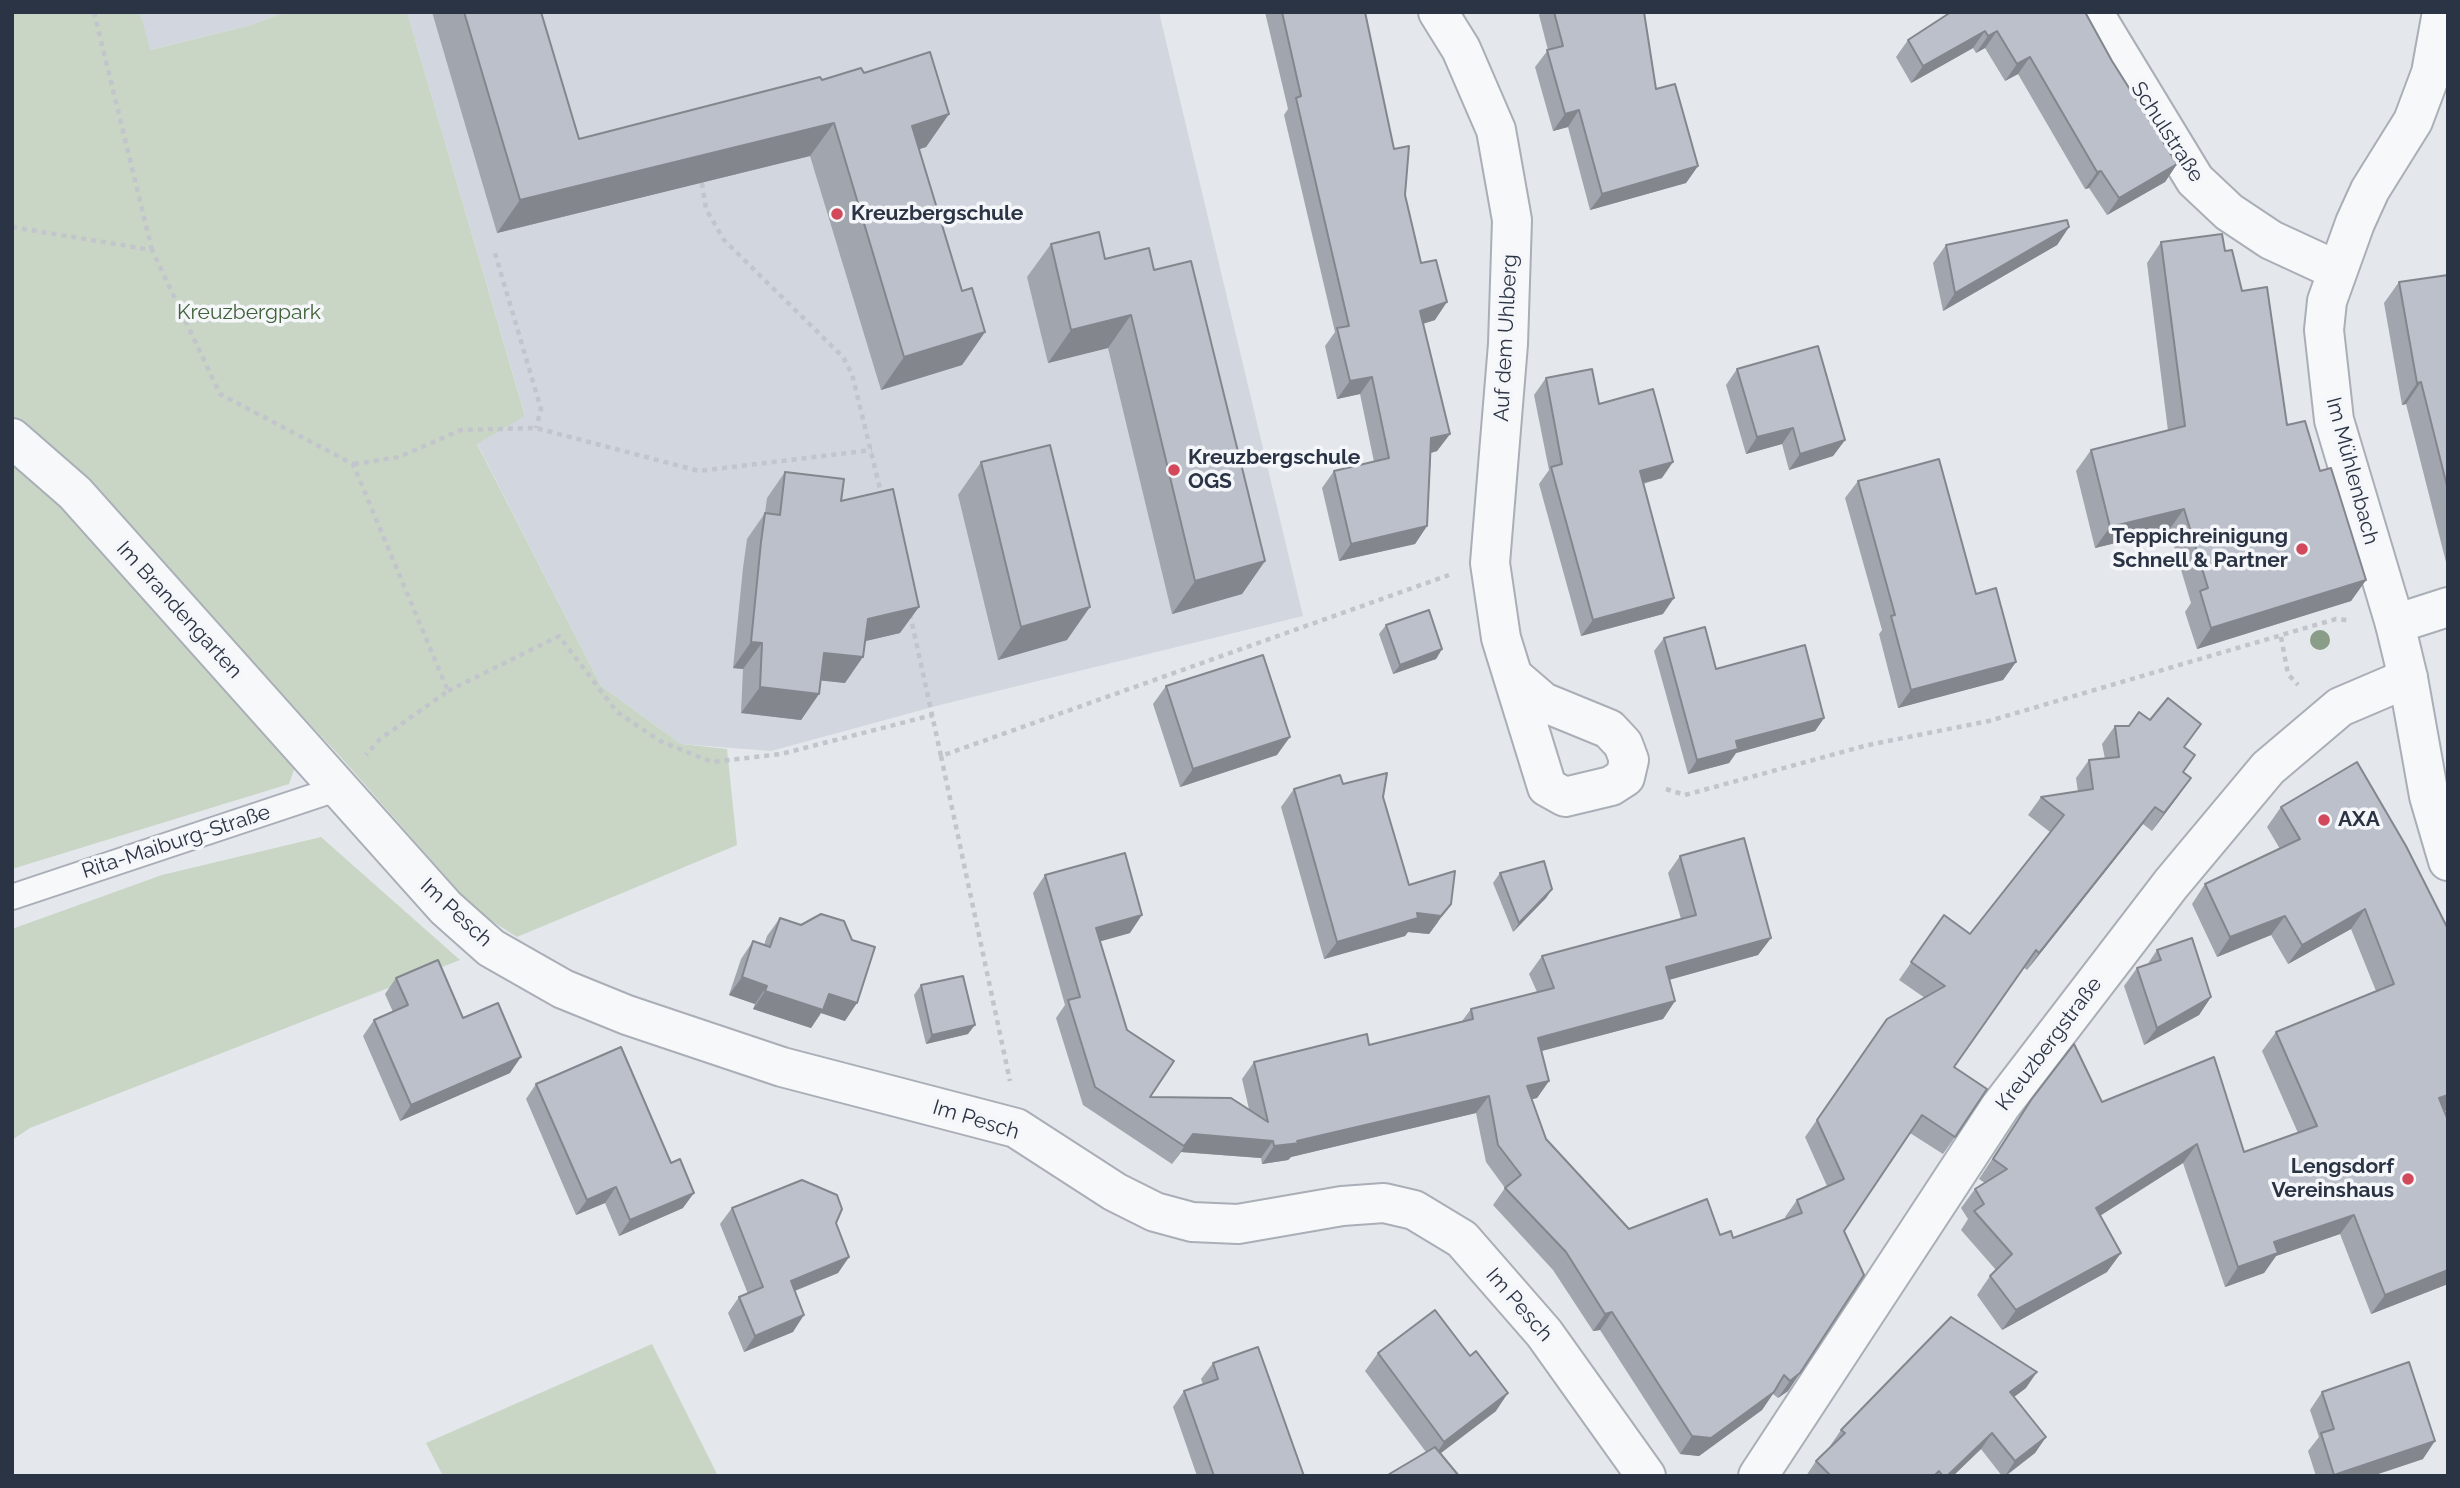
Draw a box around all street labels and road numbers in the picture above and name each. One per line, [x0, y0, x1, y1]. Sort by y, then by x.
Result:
street label: Schulstraße [2125, 77, 2209, 187]
street label: Auf dem Uhlberg [1489, 254, 1523, 422]
street label: Im Mühlenbach [2320, 395, 2384, 547]
street label: Im Brandengarten [111, 536, 247, 684]
street label: Rita-Maiburg-Straße [79, 800, 273, 884]
street label: Im Pesch [415, 873, 497, 953]
street label: Kreuzbergstraße [1991, 972, 2107, 1116]
street label: Im Pesch [930, 1095, 1022, 1145]
street label: Im Pesch [1480, 1263, 1558, 1347]

